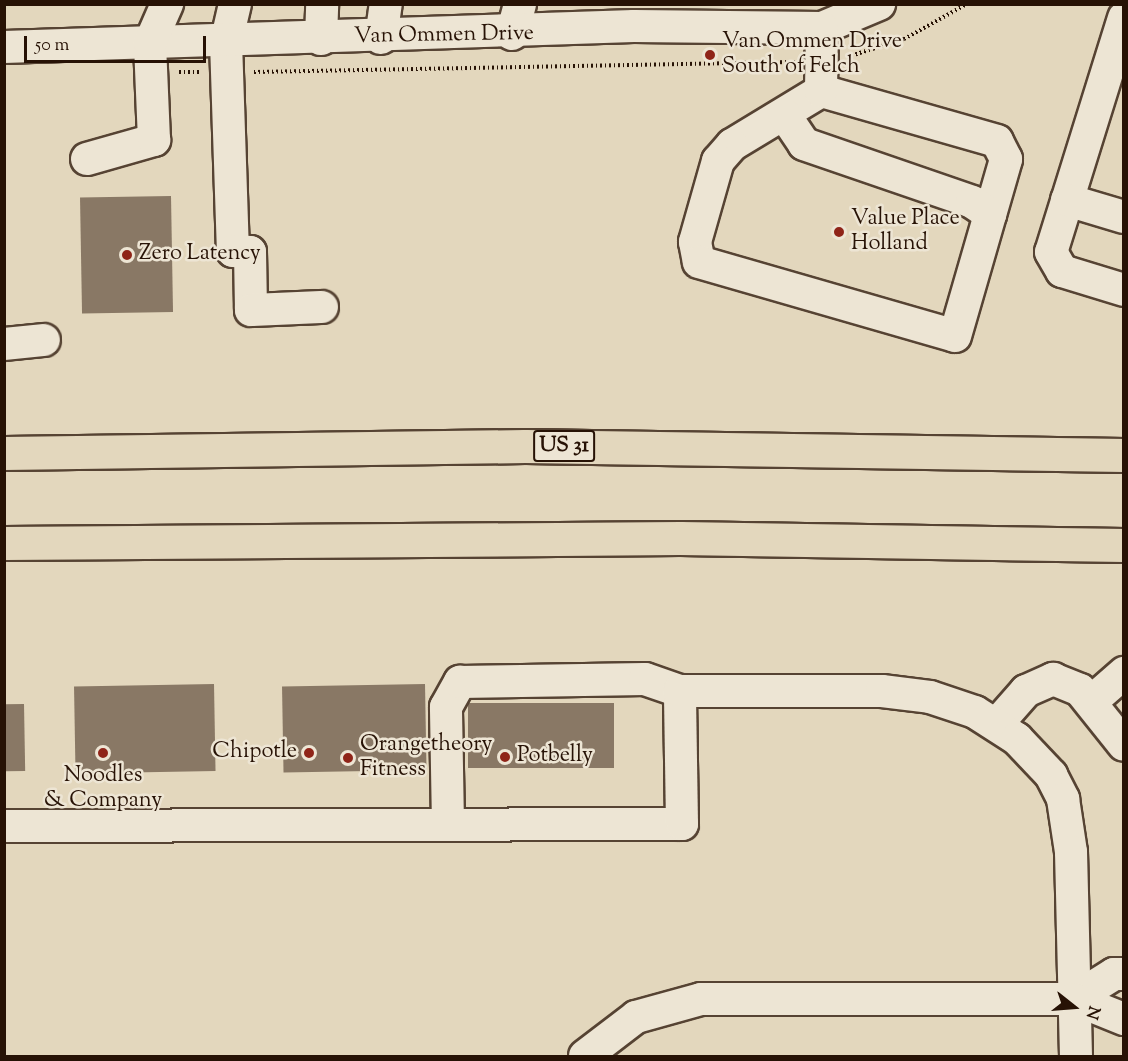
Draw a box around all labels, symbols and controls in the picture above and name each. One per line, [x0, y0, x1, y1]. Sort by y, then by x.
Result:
street label: Van Ommen Drive [354, 21, 534, 51]
scale bar [27, 24, 208, 62]
place label: Van Ommen Drive South of Felch [722, 29, 902, 80]
text: 50 m [35, 33, 69, 59]
marker: Van Ommen Drive South of Felch [703, 48, 717, 62]
place label: Value Place Holland [851, 206, 960, 258]
marker: Value Place Holland [832, 225, 846, 239]
place label: Zero Latency [139, 242, 261, 268]
marker: Zero Latency [120, 248, 134, 262]
road number: US 31 [532, 428, 596, 464]
place label: Orangetheory Fitness [360, 732, 492, 784]
place label: Chipotle [212, 740, 297, 766]
place label: Potbelly [517, 744, 593, 770]
marker: Noodles & Company [96, 746, 110, 760]
marker: Chipotle [302, 746, 316, 760]
marker: Potbelly [498, 750, 512, 764]
marker: Orangetheory Fitness [341, 751, 355, 765]
place label: Noodles & Company [44, 763, 162, 814]
north arrow [1044, 977, 1104, 1037]
text: N [1079, 1003, 1105, 1022]

